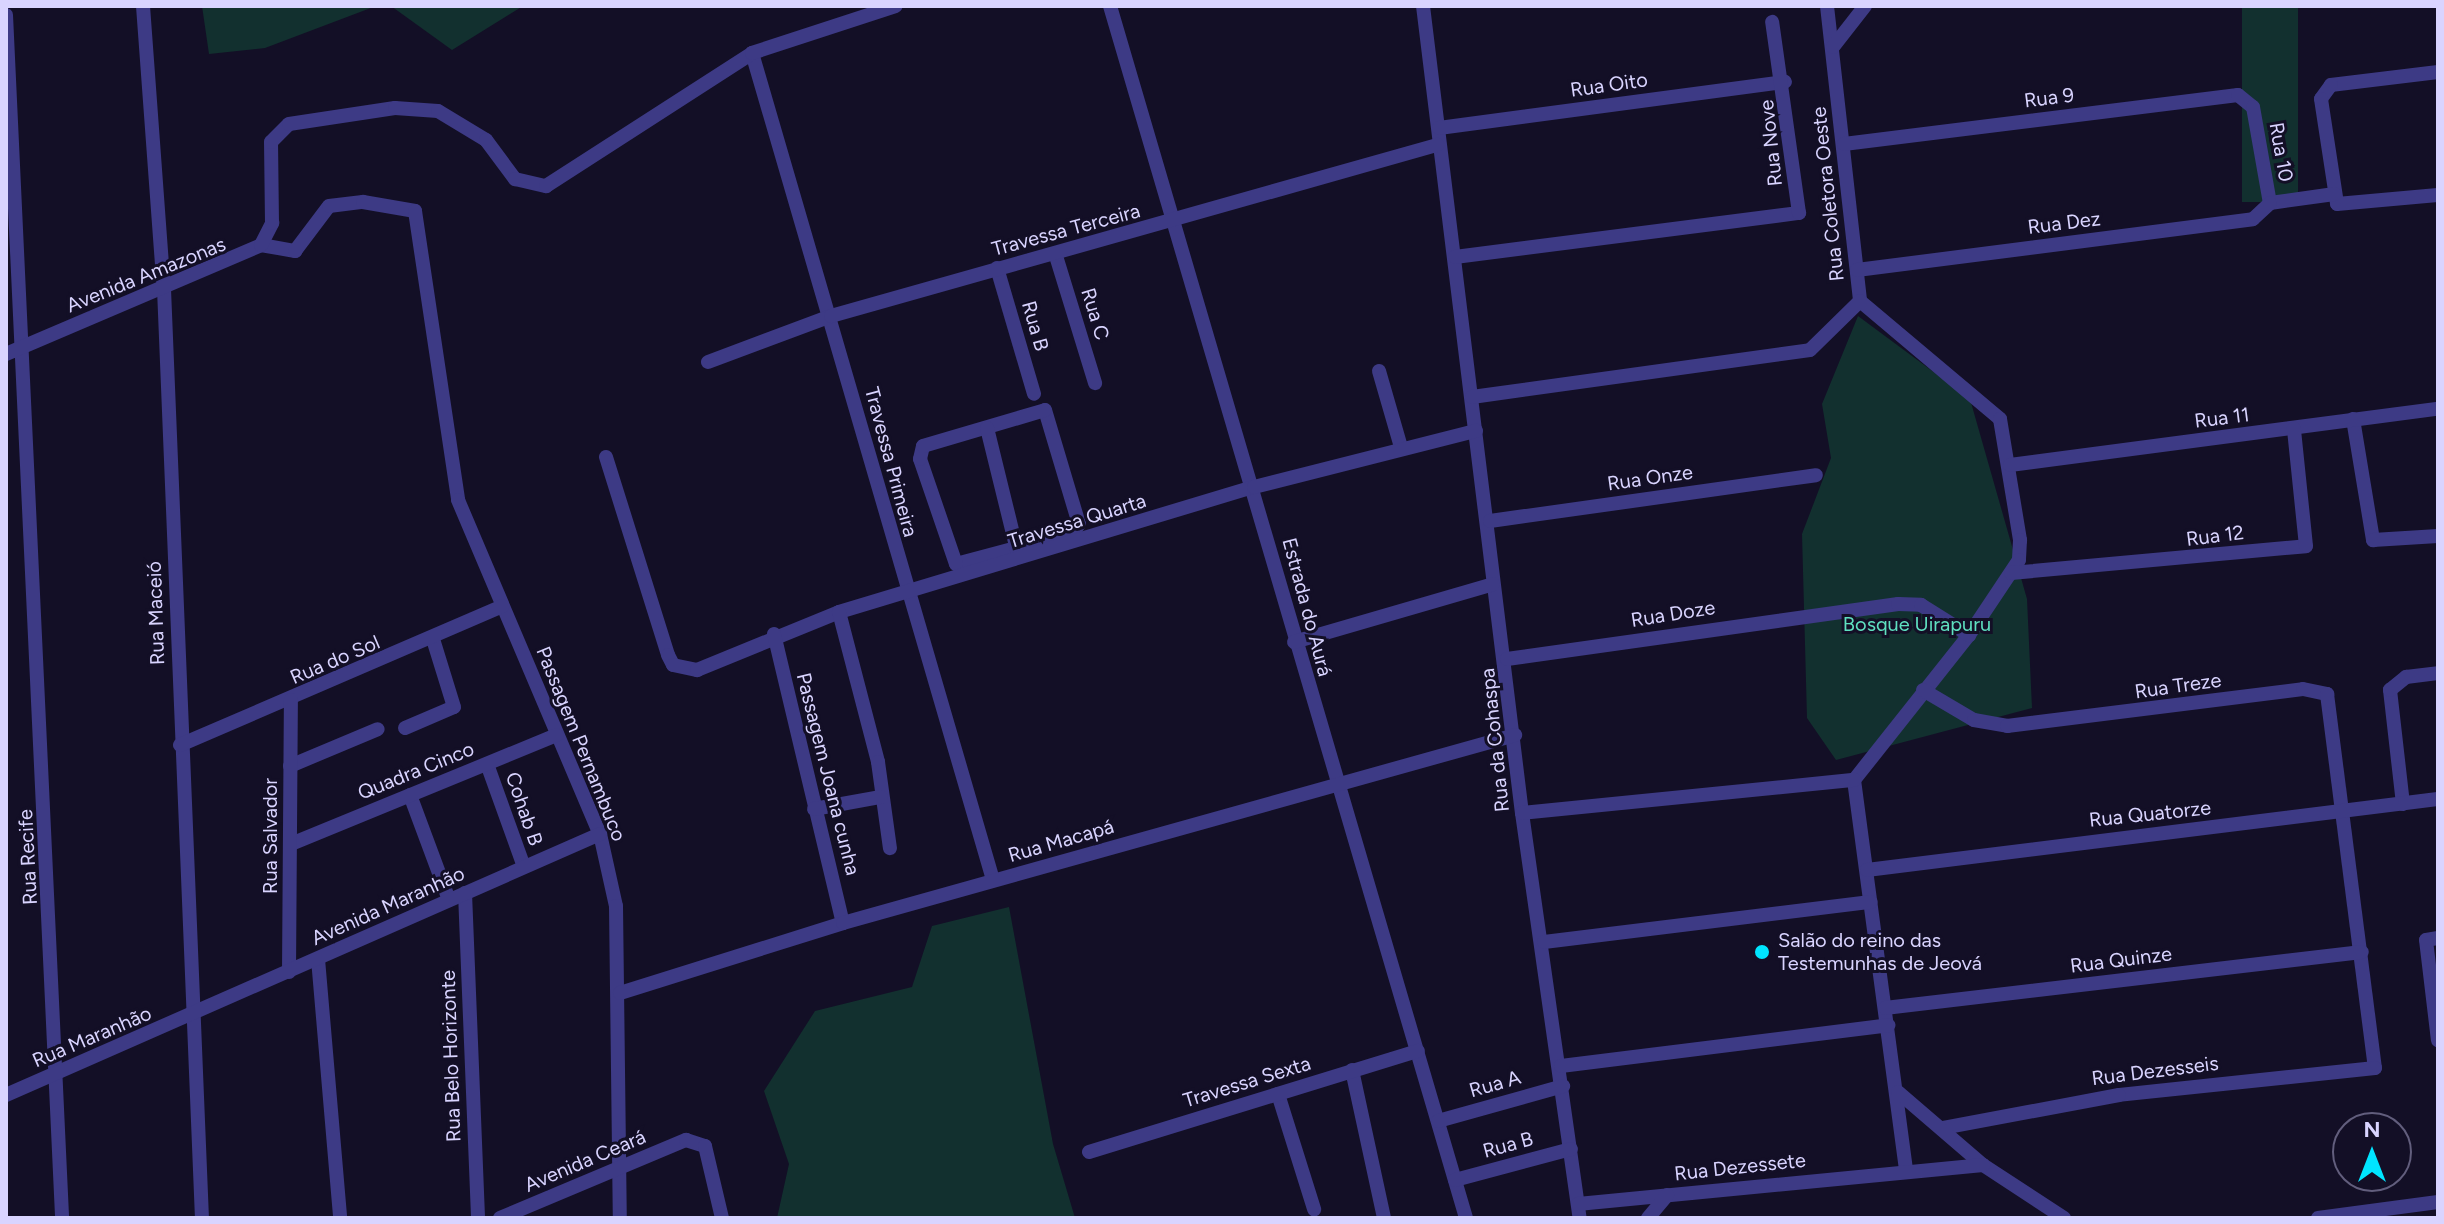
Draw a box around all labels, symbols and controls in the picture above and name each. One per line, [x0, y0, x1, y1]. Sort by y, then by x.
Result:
street label: Rua Oito [1569, 68, 1649, 102]
street label: Rua 9 [2023, 83, 2075, 113]
street label: Rua Nove [1755, 99, 1787, 187]
street label: Rua Coletora Oeste [1807, 106, 1849, 282]
street label: Rua 10 [2264, 120, 2298, 184]
street label: Travessa Terceira [989, 199, 1143, 261]
street label: Rua Dez [2026, 207, 2102, 239]
street label: Avenida Amazonas [63, 232, 229, 318]
street label: Rua C [1076, 285, 1114, 343]
street label: Rua B [1016, 298, 1054, 354]
street label: Travessa Primeira [859, 384, 923, 540]
street label: Rua 11 [2193, 403, 2251, 433]
street label: Rua Onze [1606, 460, 1694, 496]
street label: Travessa Quarta [1005, 489, 1149, 553]
street label: Rua 12 [2185, 521, 2245, 551]
street label: Estrada do Aurá [1277, 535, 1337, 679]
street label: Rua Maceió [142, 561, 170, 665]
street label: Rua Doze [1629, 596, 1717, 632]
park label: Bosque Uirapuru [1843, 612, 1991, 636]
street label: Rua do Sol [286, 630, 384, 690]
street label: Passagem Pernambuco [531, 643, 631, 845]
street label: Rua da Cohaspa [1476, 667, 1514, 813]
street label: Rua Treze [2133, 668, 2223, 704]
street label: Passagem Joana cunha [791, 670, 865, 878]
street label: Quadra Cinco [354, 737, 478, 805]
street label: Cohab B [500, 769, 548, 849]
street label: Rua Salvador [258, 778, 282, 894]
street label: Rua Quatorze [2088, 796, 2212, 832]
street label: Rua Recife [14, 808, 42, 906]
street label: Rua Macapá [1005, 814, 1117, 868]
street label: Avenida Maranhão [308, 861, 468, 951]
place label: Salão do reino das Testemunhas de Jeová [1778, 928, 1982, 975]
street label: Rua Quinze [2069, 942, 2173, 978]
marker: Salão do reino das Testemunhas de Jeová [1753, 943, 1771, 961]
street label: Rua Belo Horizonte [436, 970, 466, 1142]
street label: Rua Maranhão [29, 1001, 155, 1073]
street label: Travessa Sexta [1180, 1051, 1314, 1113]
street label: Rua Dezesseis [2090, 1051, 2220, 1091]
street label: Rua A [1467, 1065, 1523, 1103]
north arrow [2332, 1112, 2412, 1192]
text: N [2363, 1116, 2381, 1143]
street label: Avenida Ceará [521, 1125, 649, 1197]
street label: Rua B [1480, 1127, 1536, 1163]
street label: Rua Dezessete [1673, 1148, 1807, 1186]

